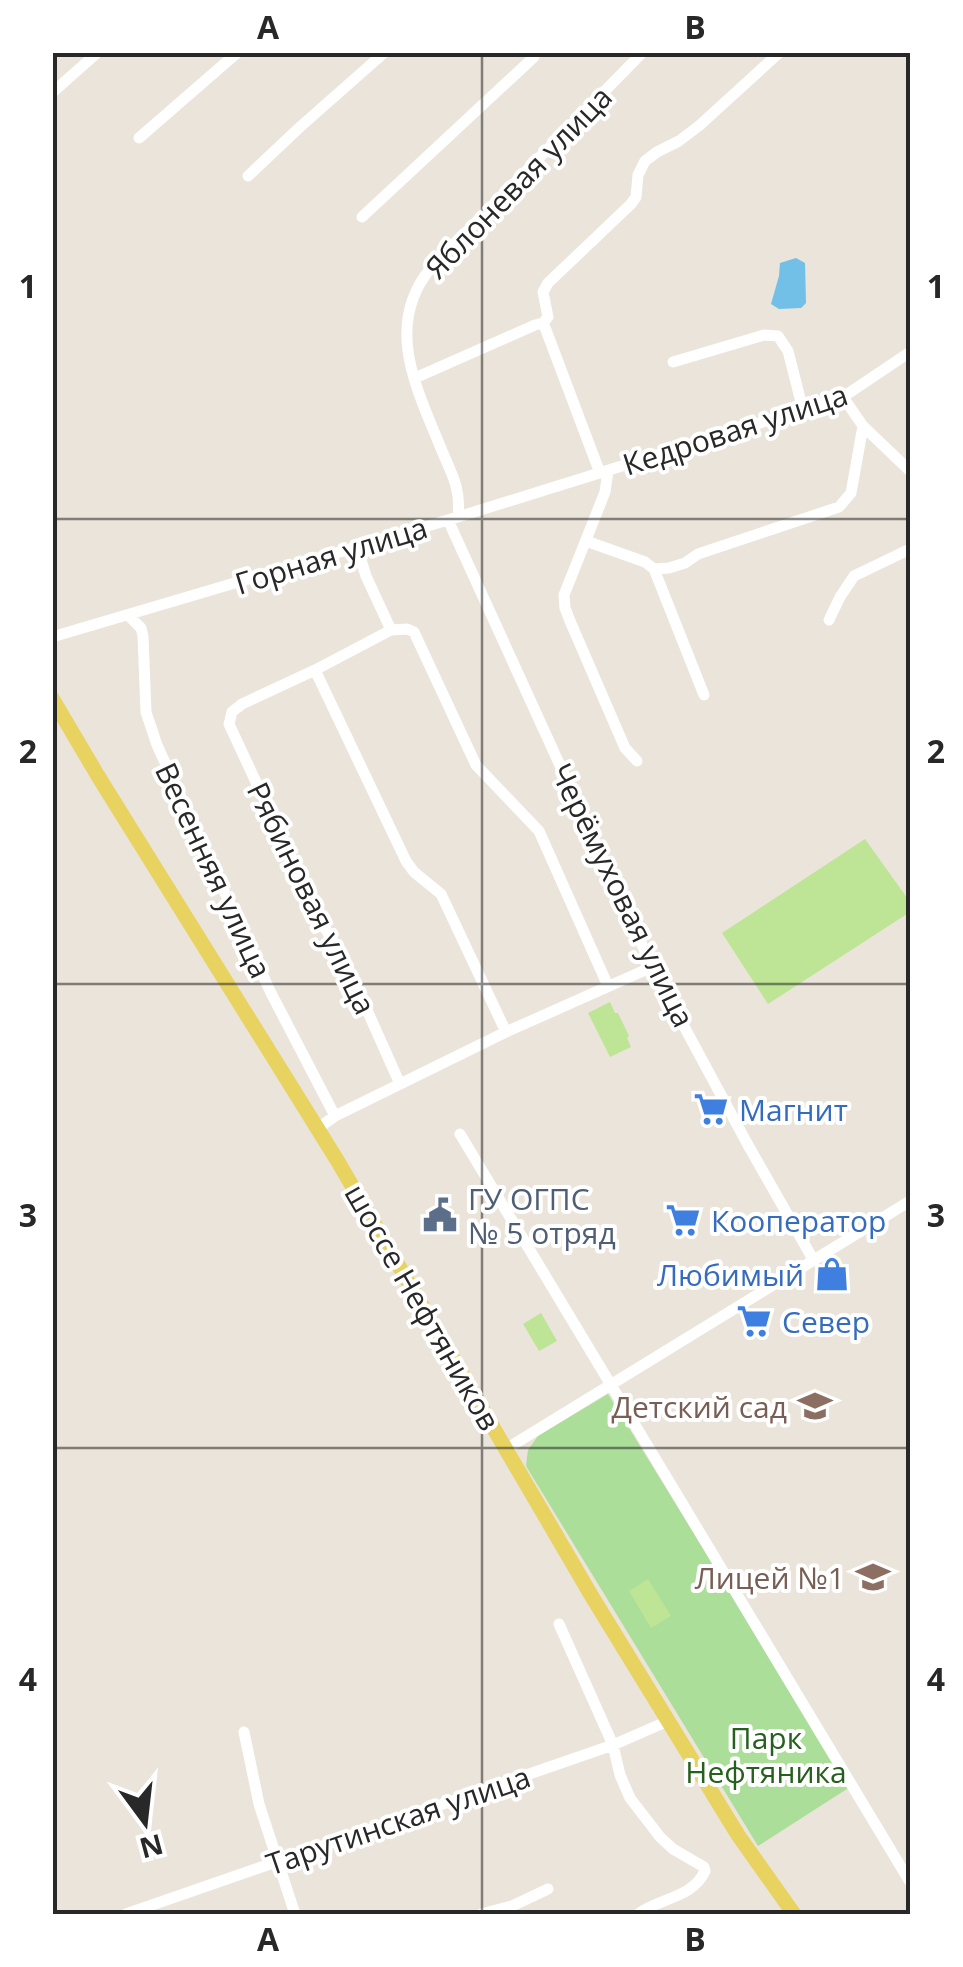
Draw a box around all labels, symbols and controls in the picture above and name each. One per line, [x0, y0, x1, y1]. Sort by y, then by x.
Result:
text: A [257, 5, 280, 48]
text: B [684, 5, 706, 48]
street label: Яблоневая улица [415, 77, 621, 287]
text: 1 [19, 264, 37, 307]
text: 1 [927, 264, 945, 307]
street label: Кедровая улица [617, 373, 853, 485]
street label: Горная улица [230, 506, 432, 604]
text: 2 [19, 729, 37, 772]
text: 2 [927, 729, 945, 772]
street label: Весенняя улица [146, 756, 282, 984]
street label: Черёмуховая улица [541, 756, 705, 1034]
street label: Рябиновая улица [238, 775, 386, 1021]
place label: Магнит [739, 1089, 848, 1130]
supermarket icon: Магнит [692, 1090, 730, 1128]
street label: шоссе Нефтяников [336, 1176, 510, 1438]
place label: ГУ ОГПС № 5 отряд [468, 1178, 616, 1253]
text: 3 [19, 1193, 37, 1236]
text: 3 [927, 1193, 945, 1236]
public building icon: ГУ ОГПС № 5 отряд [421, 1196, 459, 1234]
place label: Кооператор [711, 1200, 886, 1241]
supermarket icon: Кооператор [664, 1201, 702, 1239]
place label: Любимый [657, 1254, 804, 1295]
shop icon: Любимый [813, 1255, 851, 1293]
place label: Север [782, 1301, 870, 1342]
supermarket icon: Север [735, 1302, 773, 1340]
place label: Детский сад [611, 1386, 787, 1427]
school or university icon: Детский сад [796, 1387, 834, 1425]
place label: Лицей №1 [695, 1557, 845, 1598]
school or university icon: Лицей №1 [854, 1558, 892, 1596]
text: 4 [19, 1657, 37, 1700]
text: 4 [927, 1657, 945, 1700]
park label: Парк Нефтяника [685, 1717, 847, 1792]
street label: Тарутинская улица [261, 1756, 535, 1884]
north arrow [95, 1772, 195, 1872]
text: N [136, 1826, 168, 1868]
text: A [257, 1917, 280, 1960]
text: B [684, 1917, 706, 1960]

